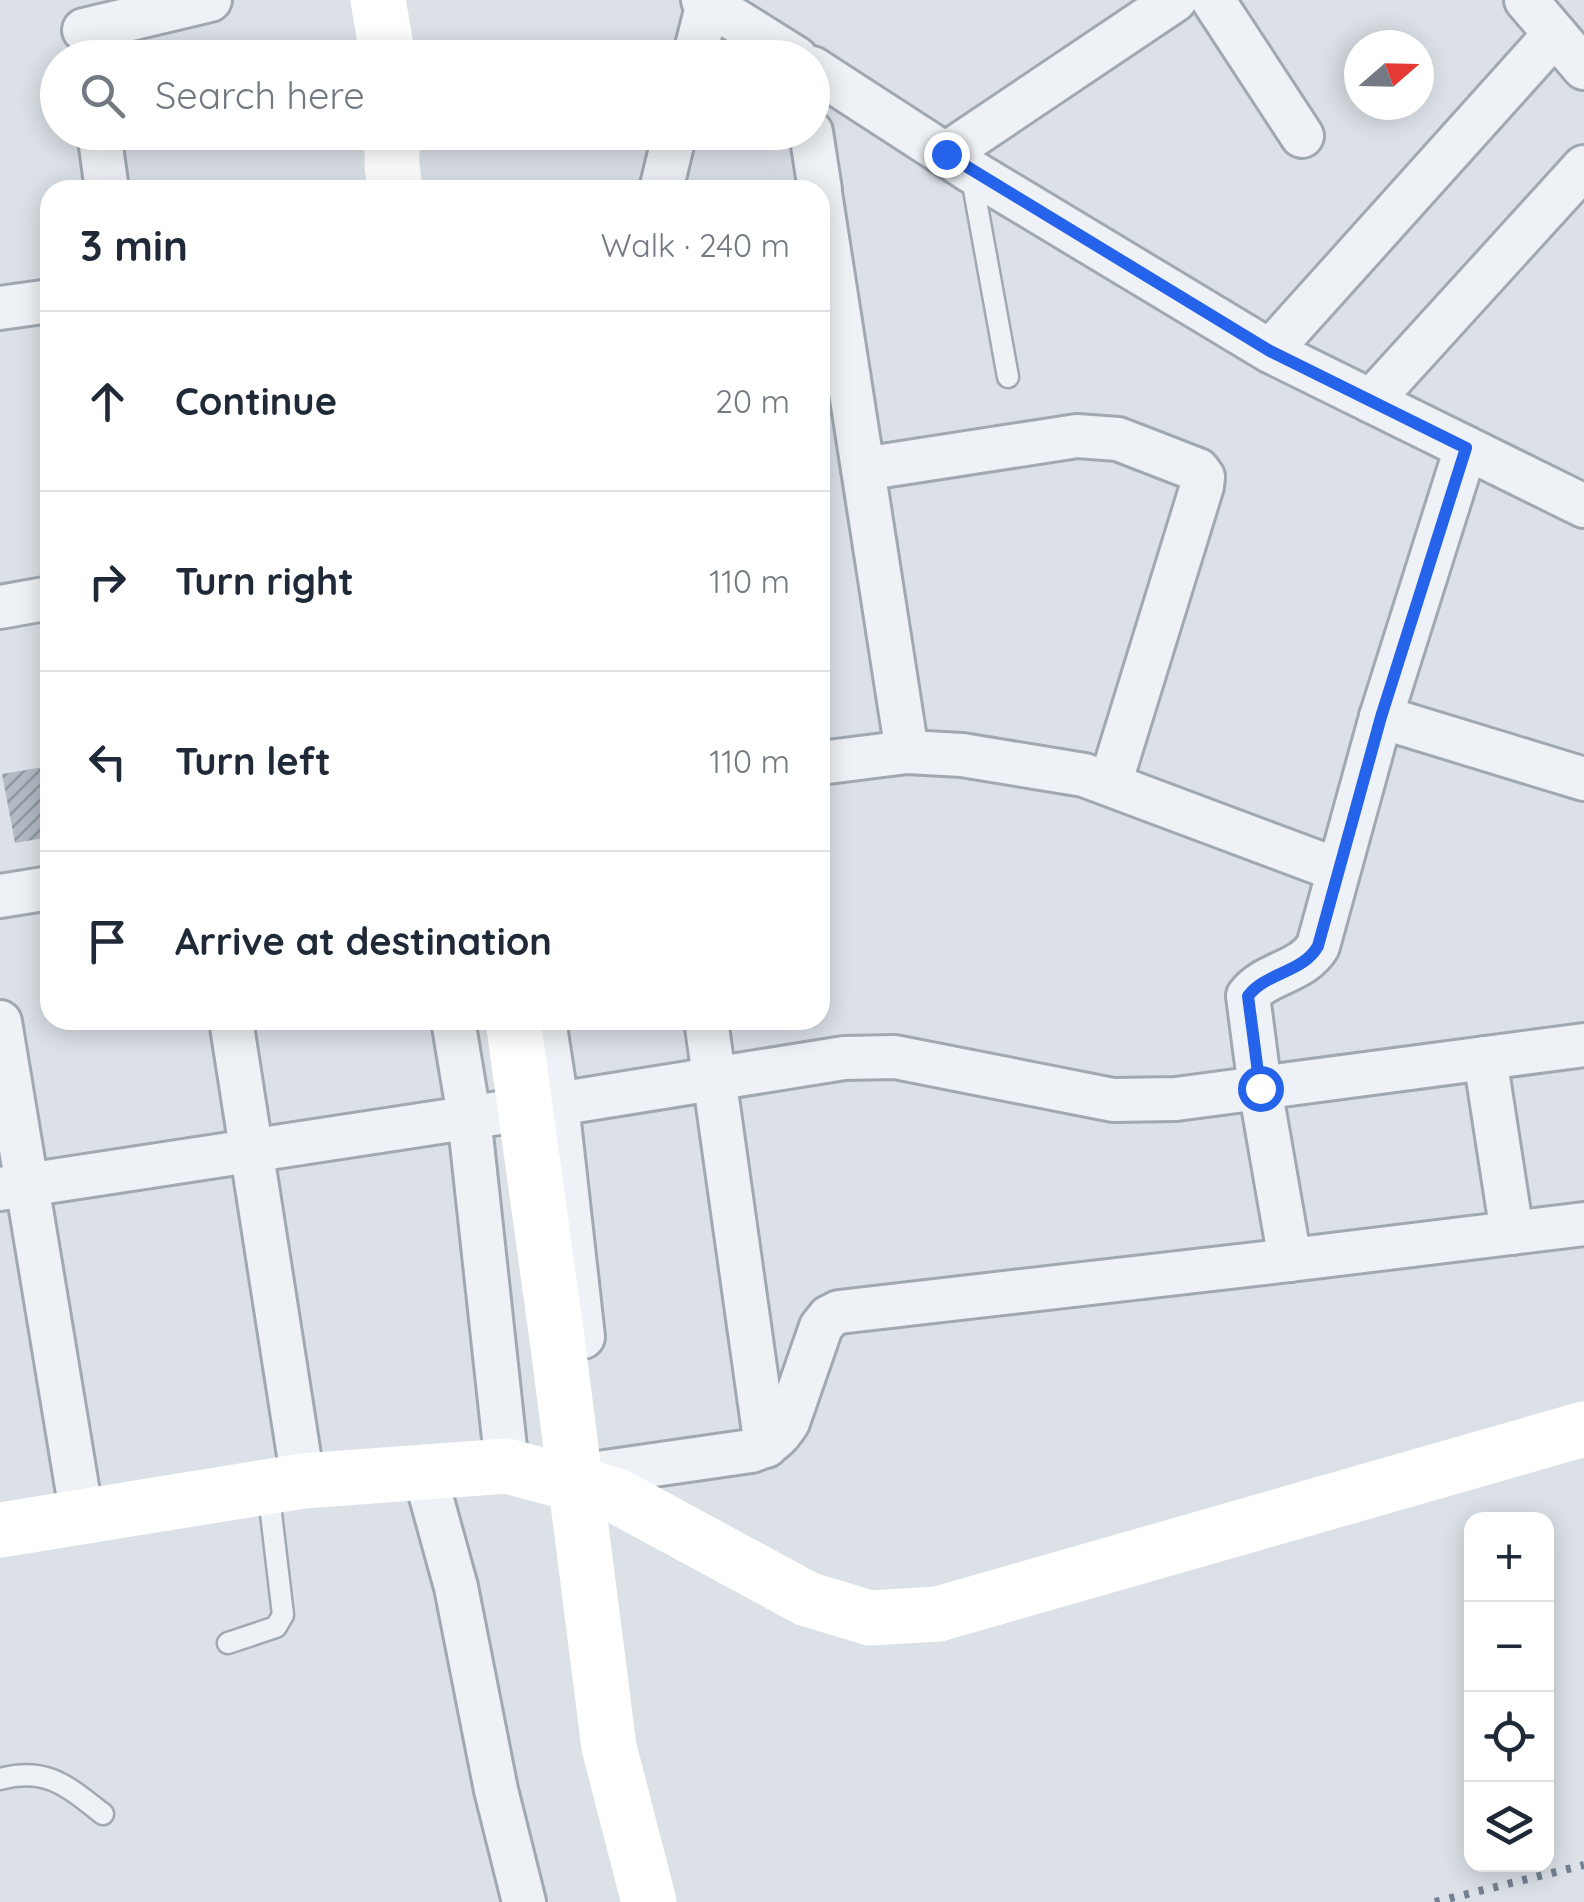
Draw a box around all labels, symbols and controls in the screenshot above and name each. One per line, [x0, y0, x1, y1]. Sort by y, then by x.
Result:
north arrow [1344, 30, 1434, 120]
search box [40, 40, 830, 150]
icon: search [75, 68, 130, 123]
text: Search here [155, 71, 365, 119]
route end [924, 132, 970, 178]
text: 3 min [80, 219, 188, 272]
text: Walk · 240 m [601, 225, 790, 265]
icon: ahead [80, 374, 135, 429]
text: Continue [175, 377, 337, 425]
text: 20 m [715, 381, 790, 421]
icon: right [80, 554, 135, 609]
text: Turn right [175, 557, 354, 605]
text: 110 m [709, 561, 790, 601]
icon: left [80, 734, 135, 789]
text: Turn left [175, 737, 331, 785]
text: 110 m [709, 741, 790, 781]
icon: arrive [80, 914, 135, 969]
text: Arrive at destination [175, 917, 552, 965]
route start [1238, 1066, 1284, 1112]
map controls [1464, 1512, 1554, 1872]
button: + [1464, 1512, 1554, 1602]
button: − [1464, 1602, 1554, 1692]
button: locate [1464, 1692, 1554, 1782]
button: layers [1464, 1782, 1554, 1872]

